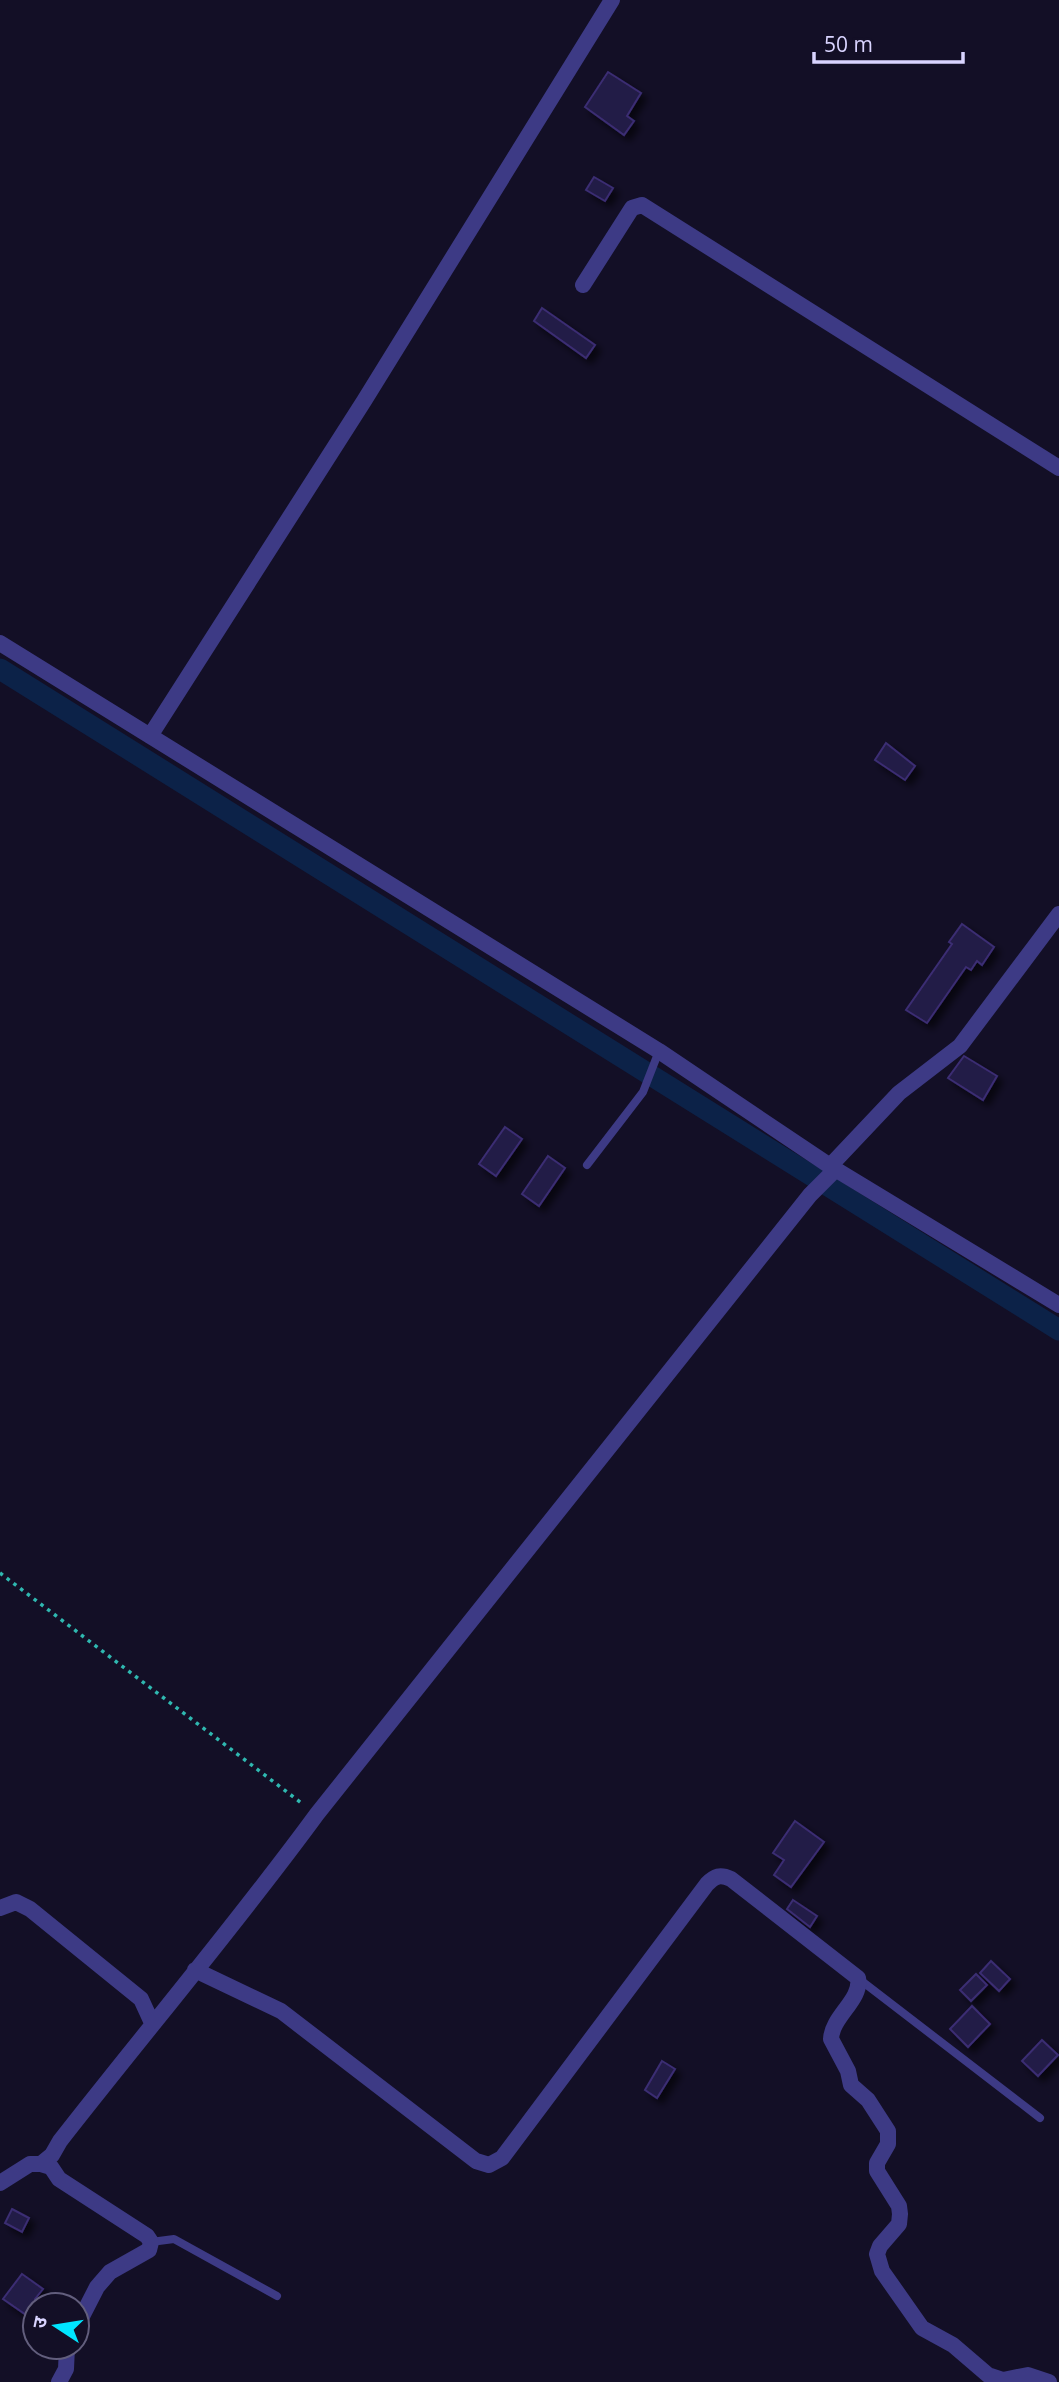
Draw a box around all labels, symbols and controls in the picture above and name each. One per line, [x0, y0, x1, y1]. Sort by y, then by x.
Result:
scale bar [814, 21, 963, 65]
text: 50 m [824, 30, 873, 58]
north arrow [21, 2291, 91, 2361]
text: उ [25, 2313, 53, 2331]

